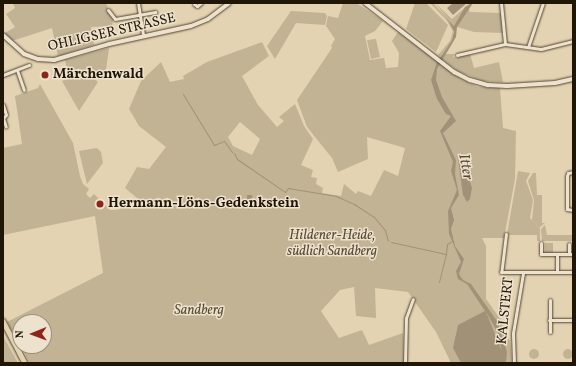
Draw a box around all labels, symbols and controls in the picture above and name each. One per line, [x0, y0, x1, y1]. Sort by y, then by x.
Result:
street label: OHLIGSER STRASSE [46, 10, 178, 56]
place label: Märchenwald [53, 67, 144, 83]
marker: Märchenwald [40, 70, 50, 80]
water label: Itter [454, 152, 476, 182]
place label: Hermann-Löns-Gedenkstein [108, 196, 299, 212]
marker: Hermann-Löns-Gedenkstein [95, 199, 105, 209]
park label: Hildener-Heide, südlich Sandberg [287, 228, 377, 260]
street label: KALSTERT [494, 277, 518, 345]
park label: Sandberg [174, 303, 224, 319]
north arrow [12, 314, 52, 354]
text: N [13, 330, 28, 338]

